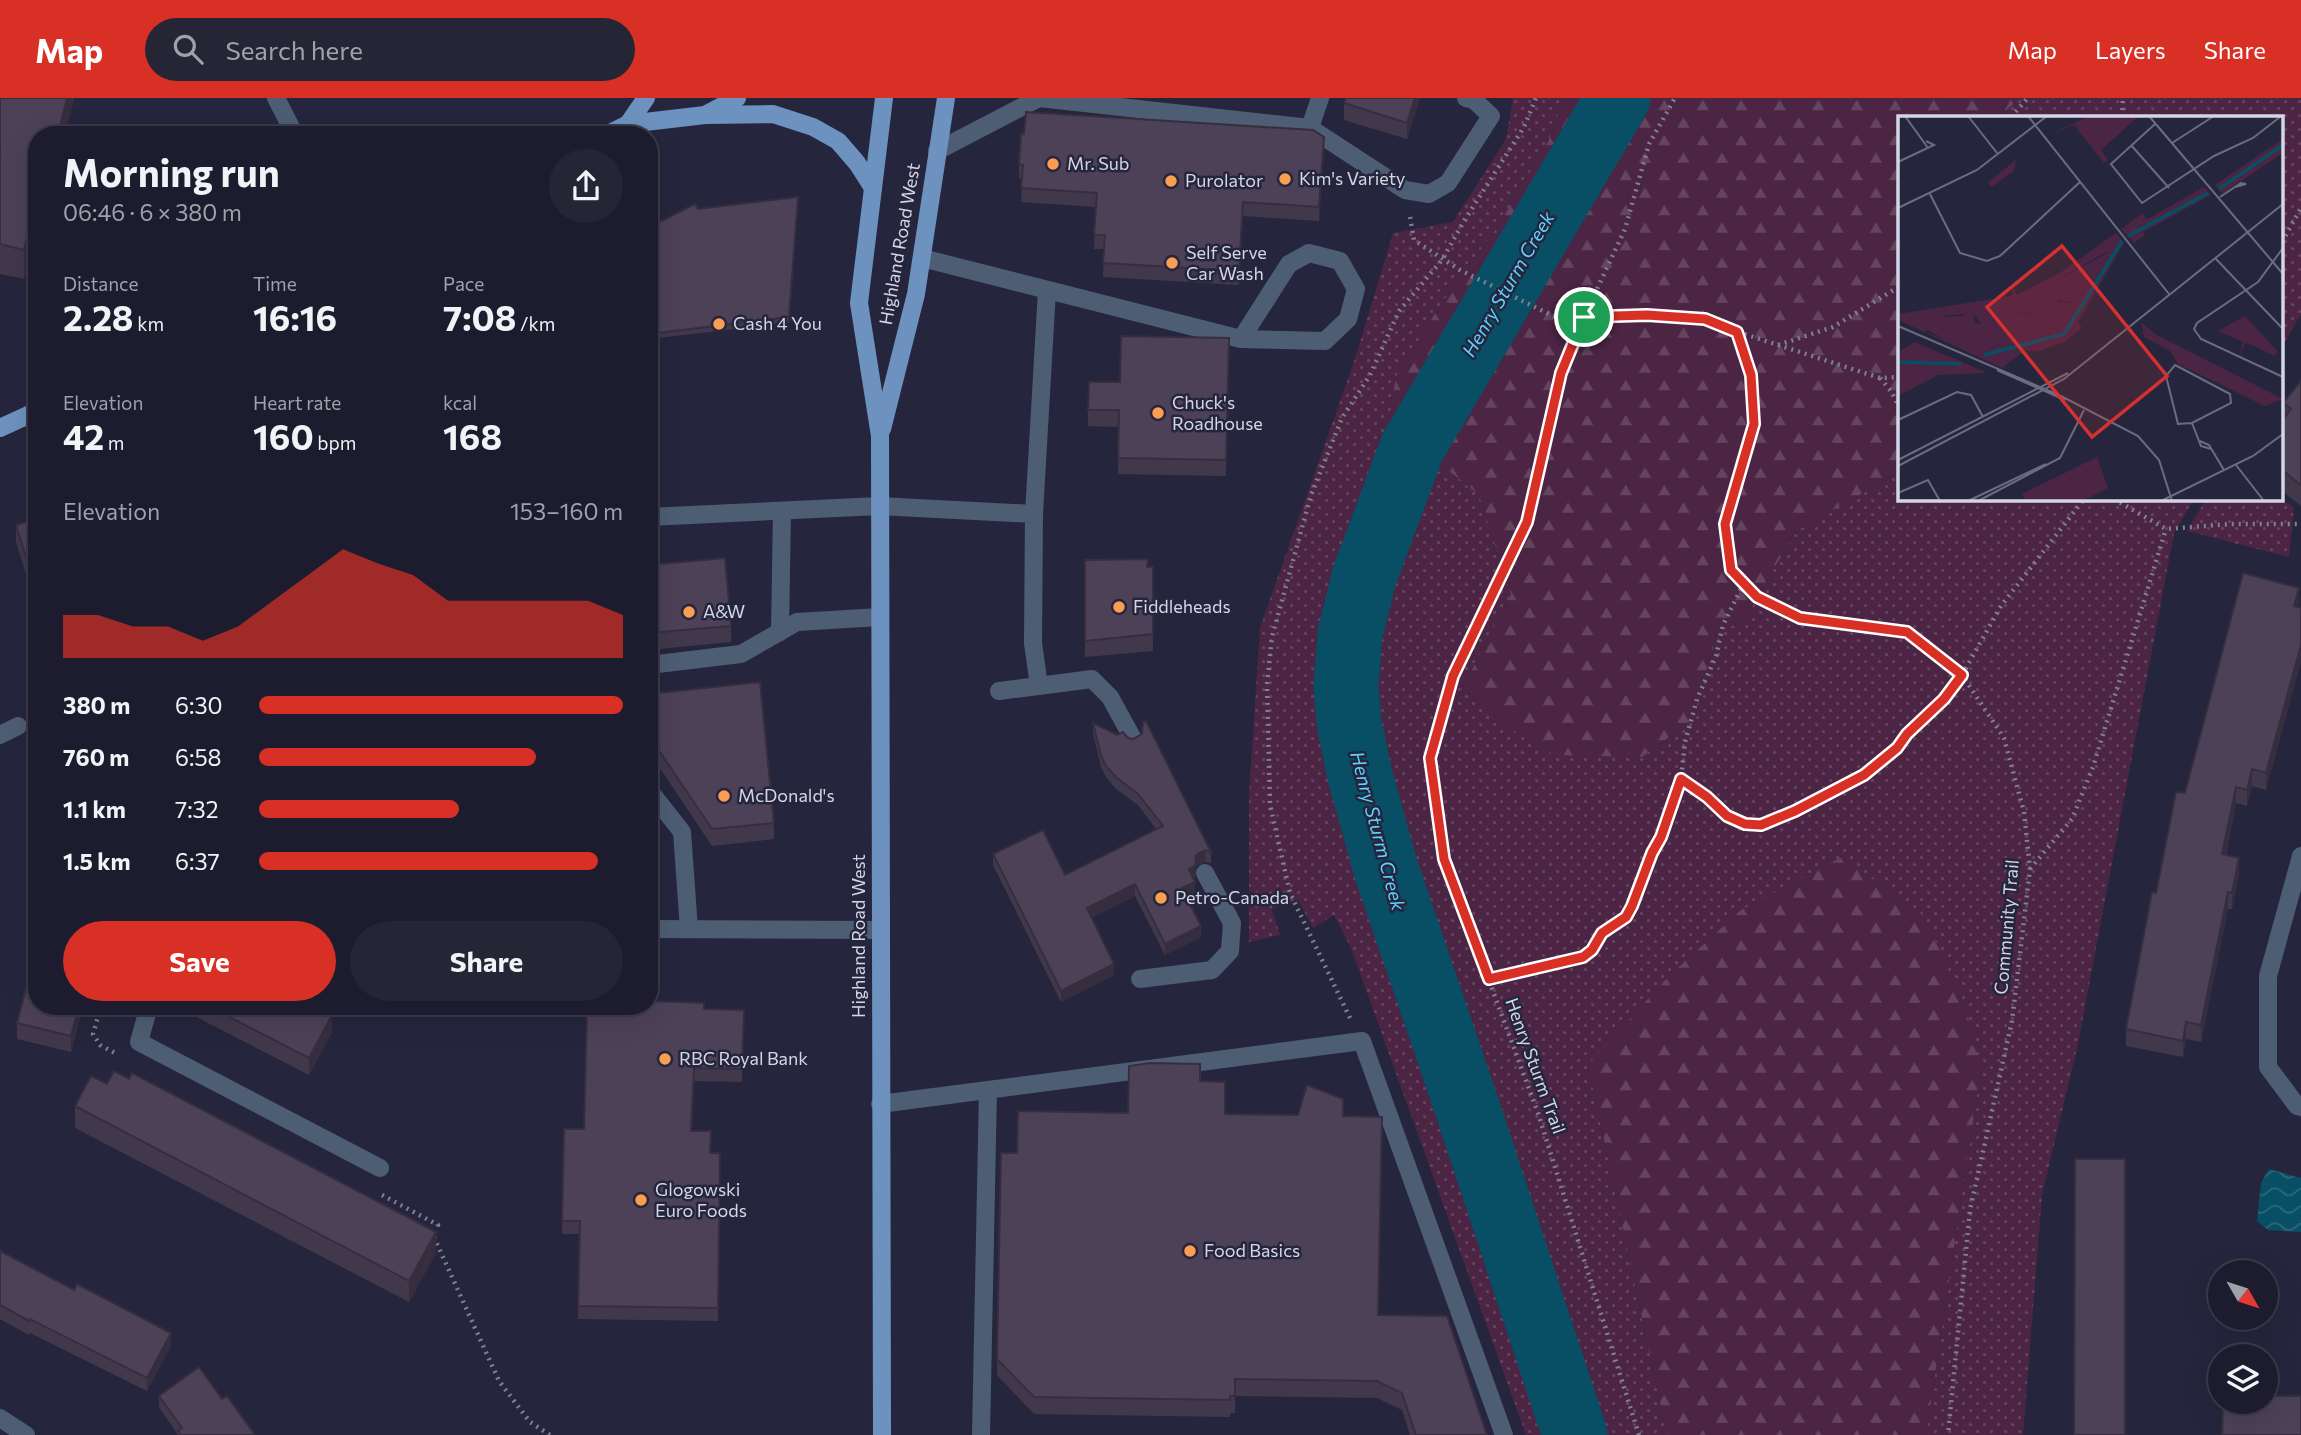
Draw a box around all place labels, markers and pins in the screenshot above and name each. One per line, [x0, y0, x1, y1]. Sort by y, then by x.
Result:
place label: Mr. Sub [1067, 152, 1129, 174]
marker: Mr. Sub [1045, 156, 1061, 172]
place label: Kim's Variety [1299, 167, 1405, 189]
place label: Purolator [1185, 169, 1263, 191]
marker: Kim's Variety [1277, 171, 1293, 187]
marker: Purolator [1163, 173, 1179, 189]
place label: Self Serve Car Wash [1186, 241, 1267, 284]
marker: Self Serve Car Wash [1164, 255, 1180, 271]
pin [1554, 287, 1614, 347]
place label: Cash 4 You [733, 312, 822, 334]
marker: Cash 4 You [711, 316, 727, 332]
place label: Chuck's Roadhouse [1172, 391, 1263, 434]
marker: Chuck's Roadhouse [1150, 405, 1166, 421]
place label: Fiddleheads [1133, 595, 1231, 617]
marker: Fiddleheads [1111, 599, 1127, 615]
place label: A&W [703, 600, 745, 622]
marker: A&W [681, 604, 697, 620]
place label: McDonald's [738, 784, 835, 806]
marker: McDonald's [716, 788, 732, 804]
place label: Petro-Canada [1175, 886, 1289, 908]
marker: Petro-Canada [1153, 890, 1169, 906]
place label: RBC Royal Bank [679, 1047, 808, 1069]
marker: RBC Royal Bank [657, 1051, 673, 1067]
place label: Glogowski Euro Foods [655, 1178, 747, 1221]
marker: Glogowski Euro Foods [633, 1192, 649, 1208]
place label: Food Basics [1204, 1239, 1300, 1261]
marker: Food Basics [1182, 1243, 1198, 1259]

